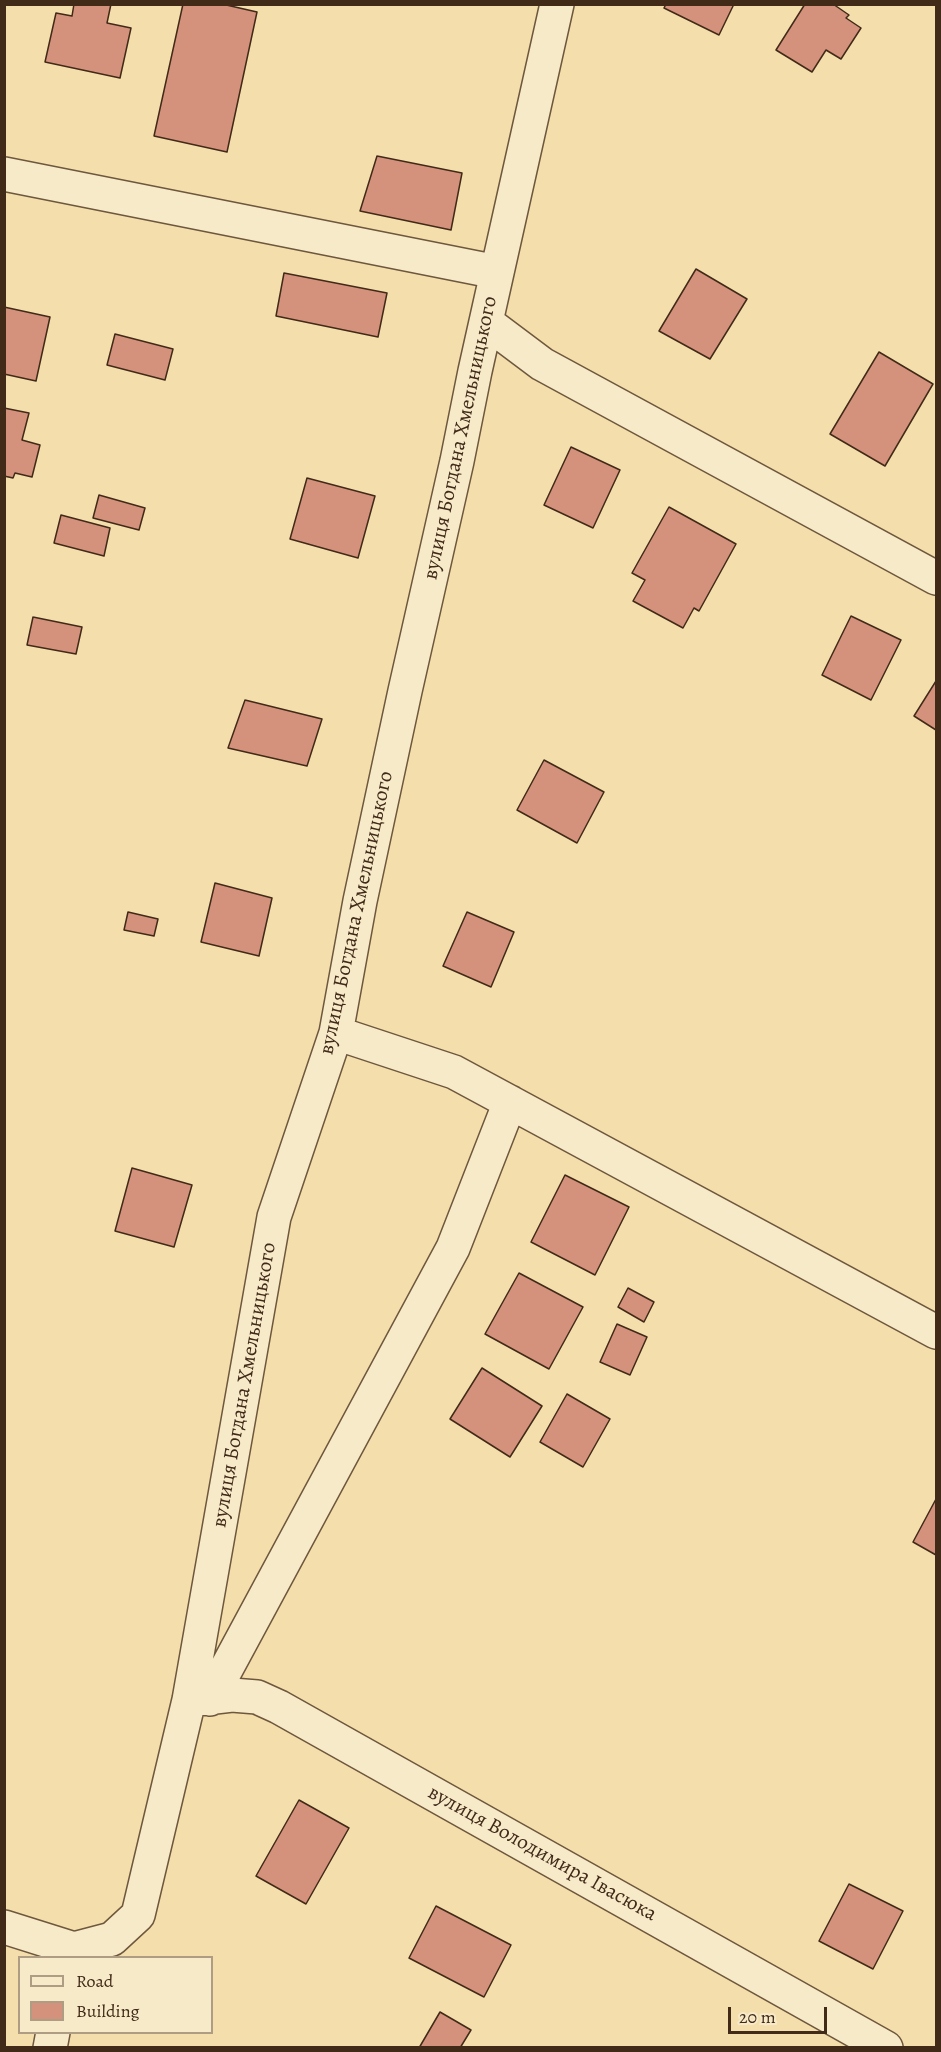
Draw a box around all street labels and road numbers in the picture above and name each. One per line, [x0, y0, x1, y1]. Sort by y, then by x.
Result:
street label: вулиця Богдана Хмельницького [419, 294, 503, 582]
street label: вулиця Богдана Хмельницького [315, 769, 399, 1057]
street label: вулиця Богдана Хмельницького [207, 1240, 283, 1530]
street label: вулиця Володимира Івасюка [423, 1780, 661, 1928]

